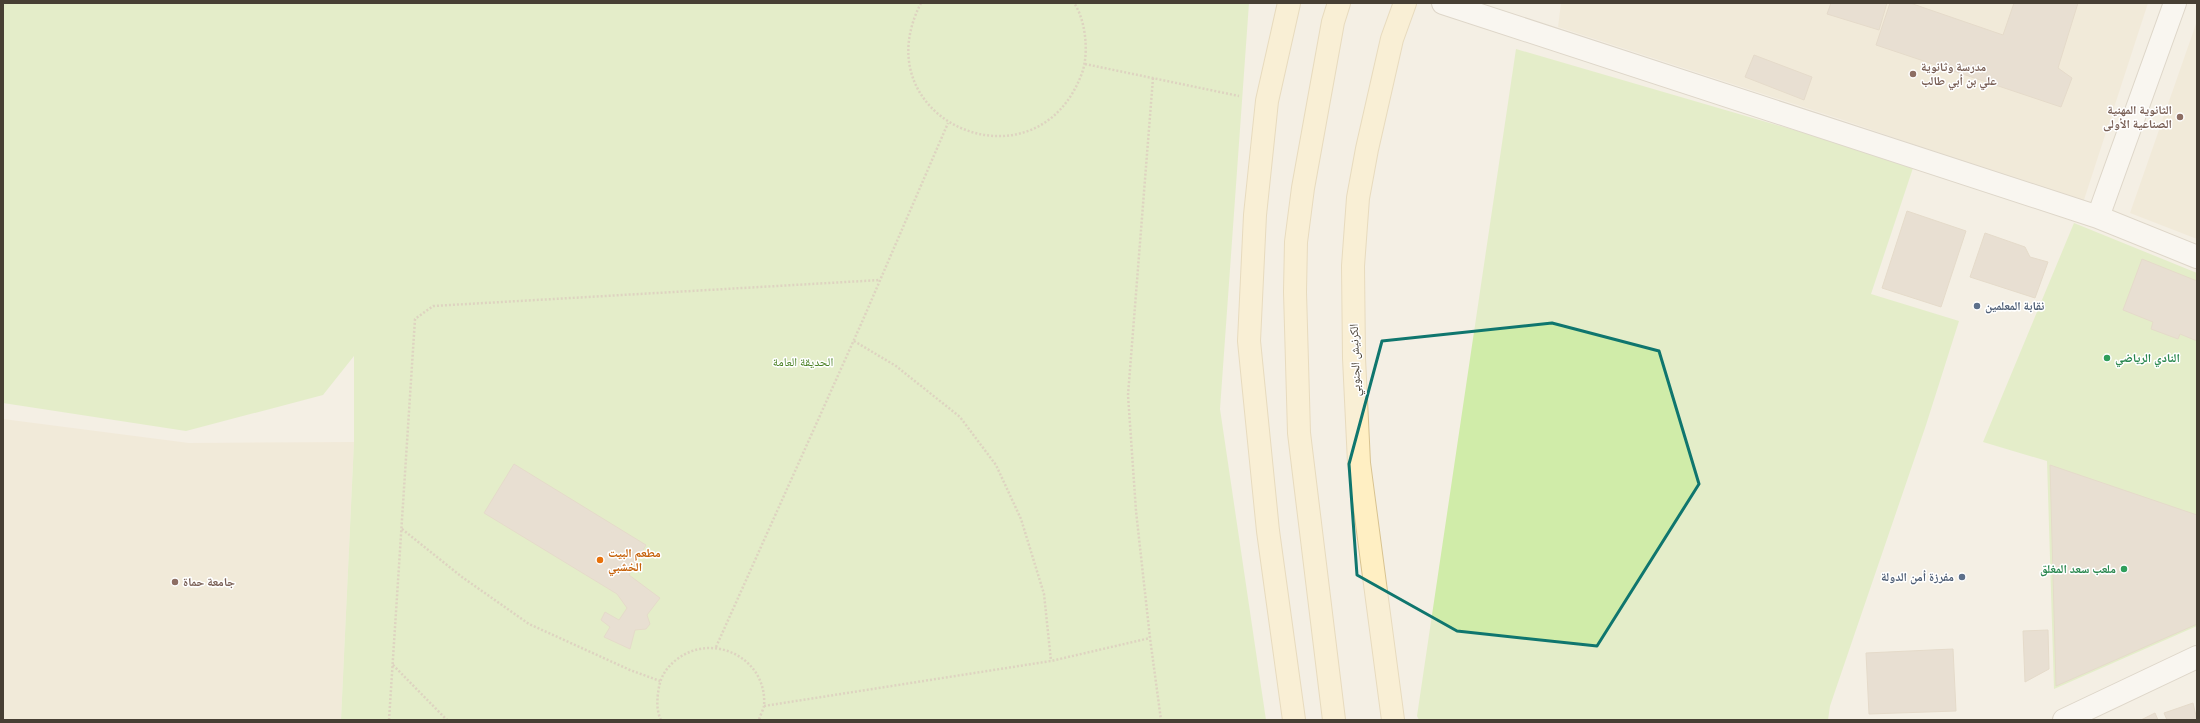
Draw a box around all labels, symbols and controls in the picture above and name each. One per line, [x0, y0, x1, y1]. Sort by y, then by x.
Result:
place label: مدرسة وثانوية علي بن أبي طالب [1921, 60, 1997, 91]
marker: مدرسة وثانوية علي بن أبي طالب [1908, 69, 1918, 79]
place label: الثانوية المهنية الصناعية الأولى [2103, 103, 2172, 132]
marker: الثانوية المهنية الصناعية الأولى [2175, 112, 2185, 122]
place label: نقابة المعلمين [1985, 299, 2044, 314]
marker: نقابة المعلمين [1972, 301, 1982, 311]
street label: الكرنيش الجنوبي [1347, 323, 1366, 397]
place label: النادي الرياضي [2115, 351, 2180, 368]
marker: النادي الرياضي [2102, 353, 2112, 363]
park label: الحديقة العامة [773, 355, 833, 369]
place label: مطعم البيت الخشبي [608, 546, 661, 577]
marker: مطعم البيت الخشبي [595, 555, 605, 565]
place label: ملعب سعد المغلق [2040, 562, 2116, 577]
marker: ملعب سعد المغلق [2119, 564, 2129, 574]
place label: مفرزة أمن الدولة [1881, 570, 1954, 585]
marker: مفرزة أمن الدولة [1957, 572, 1967, 582]
place label: جامعة حماة [183, 575, 235, 589]
marker: جامعة حماة [170, 577, 180, 587]

